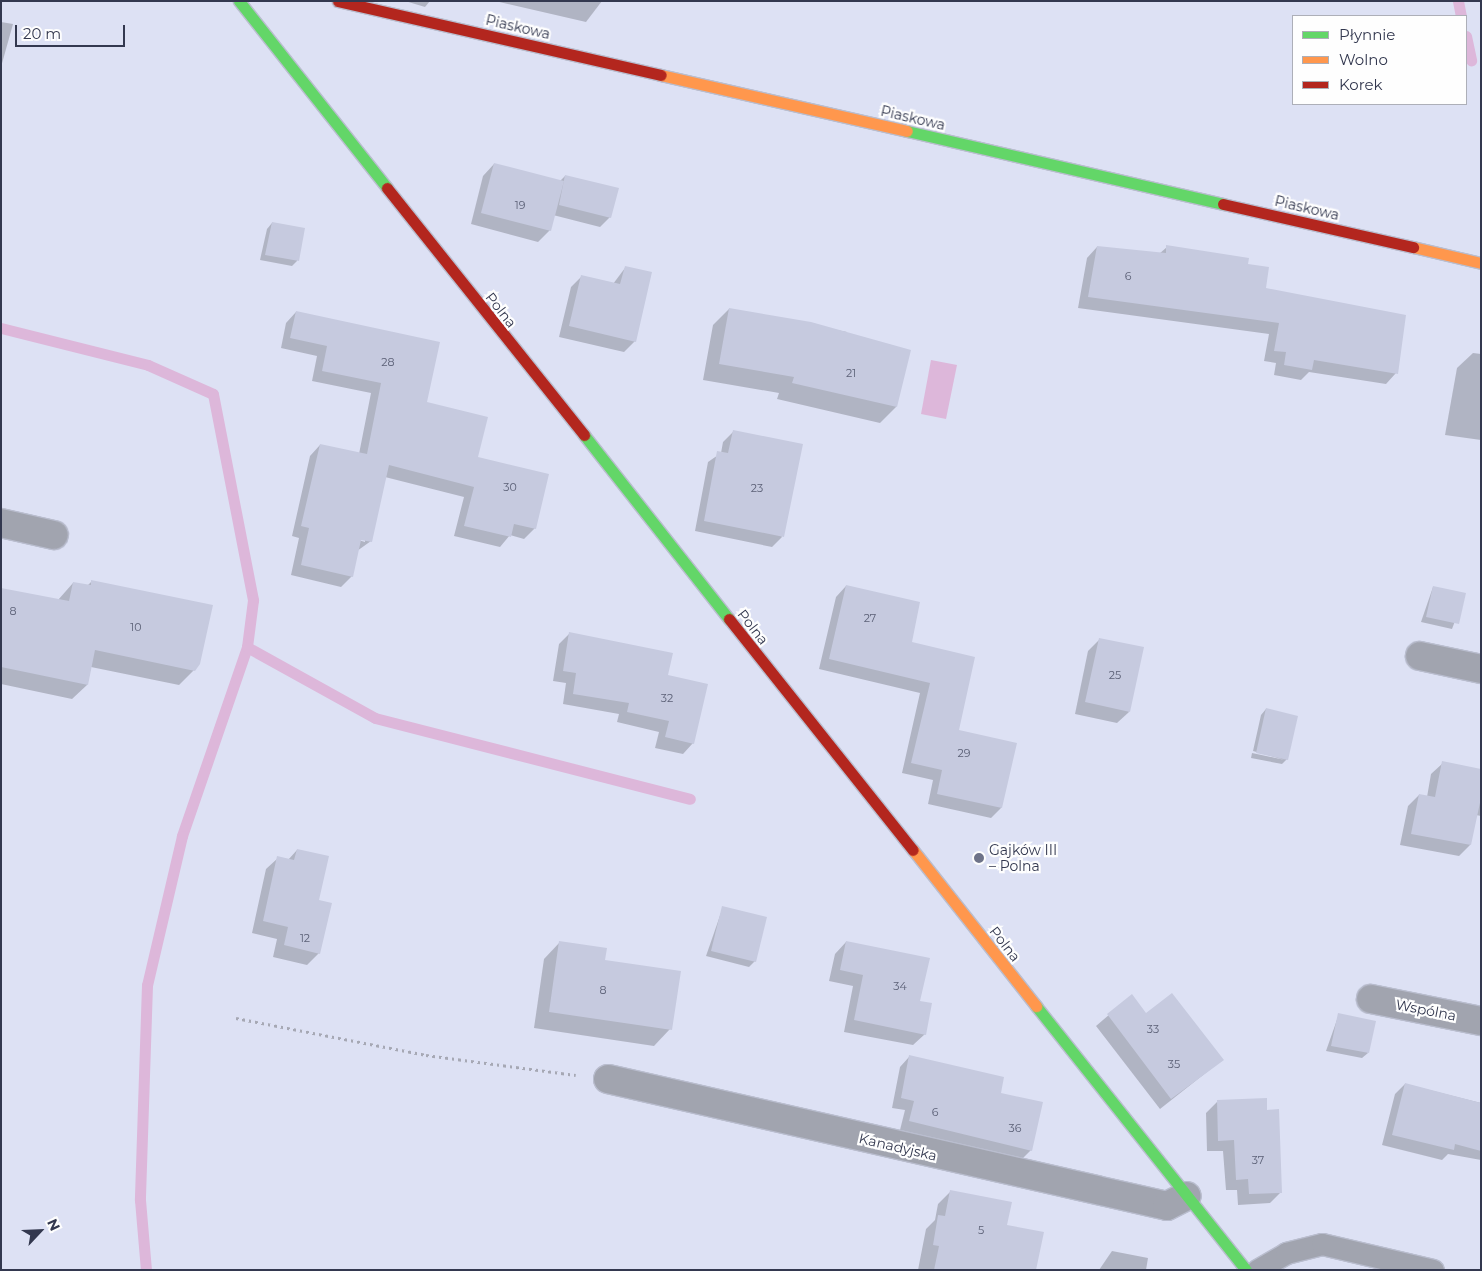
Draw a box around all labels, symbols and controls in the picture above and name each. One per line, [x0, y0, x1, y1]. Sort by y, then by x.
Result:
street label: Piaskowa [484, 11, 552, 43]
scale bar [18, 15, 128, 47]
legend [1292, 15, 1467, 105]
text: 20 m [23, 24, 61, 43]
text: Płynnie [1339, 25, 1395, 44]
text: Wolno [1339, 50, 1388, 69]
text: Korek [1339, 75, 1383, 94]
street label: Piaskowa [879, 102, 947, 134]
street label: Piaskowa [1273, 192, 1341, 224]
house number: 19 [515, 198, 525, 212]
house number: 6 [1125, 269, 1131, 283]
street label: Polna [482, 289, 520, 331]
house number: 28 [381, 355, 395, 369]
house number: 21 [846, 366, 856, 380]
house number: 30 [503, 480, 517, 494]
house number: 23 [751, 481, 763, 495]
house number: 8 [9, 604, 17, 618]
street label: Polna [734, 606, 772, 648]
house number: 27 [864, 611, 876, 625]
house number: 10 [130, 620, 142, 634]
house number: 25 [1109, 668, 1121, 682]
house number: 32 [661, 691, 673, 705]
house number: 29 [958, 746, 970, 760]
place label: Gajków III – Polna [989, 842, 1057, 874]
marker: Gajków III – Polna [973, 852, 985, 864]
street label: Polna [986, 923, 1024, 965]
house number: 12 [300, 931, 310, 945]
house number: 34 [893, 979, 907, 993]
house number: 8 [599, 983, 607, 997]
street label: Wspólna [1394, 996, 1458, 1024]
house number: 33 [1147, 1022, 1159, 1036]
house number: 35 [1168, 1057, 1180, 1071]
house number: 6 [932, 1105, 938, 1119]
house number: 36 [1009, 1121, 1021, 1135]
street label: Kanadyjska [857, 1130, 939, 1164]
house number: 37 [1252, 1153, 1264, 1167]
north arrow [15, 1206, 65, 1256]
text: N [43, 1216, 64, 1234]
house number: 5 [978, 1223, 984, 1237]

